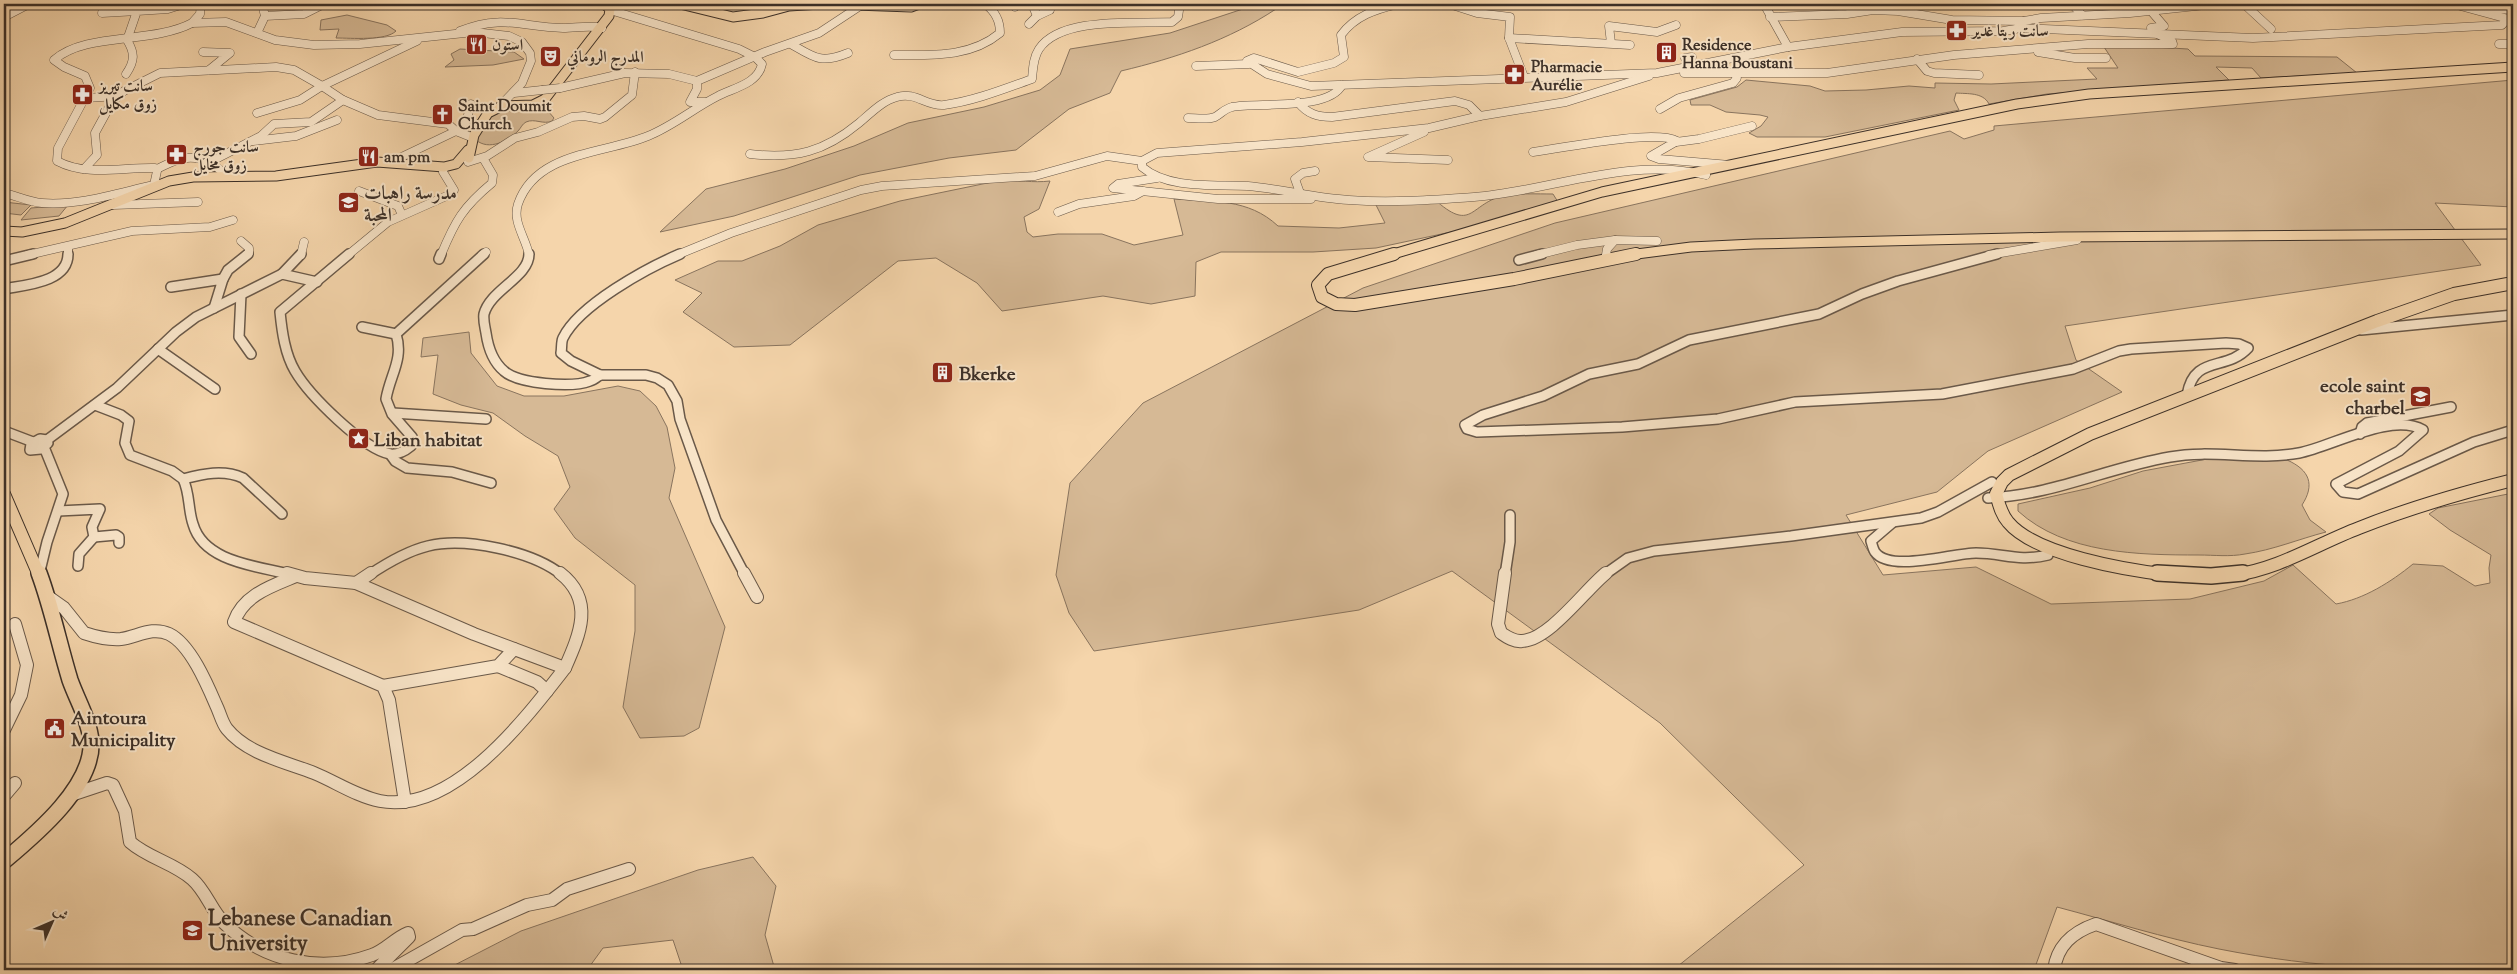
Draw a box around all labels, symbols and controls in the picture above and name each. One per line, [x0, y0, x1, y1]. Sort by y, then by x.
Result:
pharmacy icon: سانت ريتا غدير [1944, 18, 1968, 42]
place label: سانت ريتا غدير [1970, 21, 2049, 44]
restaurant icon: استون [464, 32, 488, 56]
place label: استون [492, 35, 523, 58]
place label: Residence Hanna Boustani [1682, 35, 1793, 76]
building icon: Residence Hanna Boustani [1654, 41, 1678, 65]
theatre icon: المدرج الروماني [539, 44, 563, 68]
place label: المدرج الروماني [566, 47, 644, 71]
place label: Pharmacie Aurélie [1531, 57, 1603, 98]
pharmacy icon: Pharmacie Aurélie [1503, 63, 1527, 87]
place label: سانت تيريز زوق مكايل [97, 76, 158, 117]
pharmacy icon: سانت تيريز زوق مكايل [71, 82, 95, 106]
place label: Saint Doumit Church [458, 96, 552, 137]
church icon: Saint Doumit Church [430, 102, 454, 126]
place label: سانت جورج زوق مخايل [193, 137, 259, 178]
pharmacy icon: سانت جورج زوق مخايل [165, 143, 189, 167]
restaurant icon: am pm [356, 144, 380, 168]
place label: am pm [384, 147, 431, 170]
place label: مدرسة راهبات المحبة [364, 181, 457, 230]
school or university icon: مدرسة راهبات المحبة [336, 191, 360, 215]
building icon: Bkerke [931, 361, 955, 385]
place label: Bkerke [959, 362, 1016, 389]
place label: ecole saint charbel [2320, 374, 2406, 423]
school or university icon: ecole saint charbel [2409, 384, 2433, 408]
place icon: Liban habitat [346, 427, 370, 451]
place label: Liban habitat [374, 428, 483, 455]
place label: Aintoura Municipality [71, 706, 176, 755]
public building icon: Aintoura Municipality [43, 716, 67, 740]
north arrow [28, 896, 78, 946]
text: ش [48, 902, 72, 926]
place label: Lebanese Canadian University [208, 904, 392, 961]
school or university icon: Lebanese Canadian University [180, 918, 204, 942]

